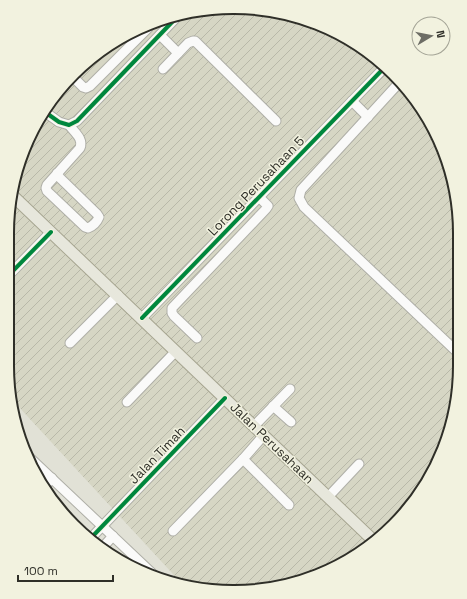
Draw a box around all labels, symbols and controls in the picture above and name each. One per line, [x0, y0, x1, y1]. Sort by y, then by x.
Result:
north arrow [411, 16, 451, 56]
text: N [433, 29, 448, 39]
street label: Lorong Perusahaan 5 [204, 133, 308, 239]
street label: Jalan Perusahaan [226, 399, 318, 487]
street label: Jalan Timah [125, 423, 189, 487]
scale bar [18, 557, 113, 583]
text: 100 m [24, 563, 58, 579]

